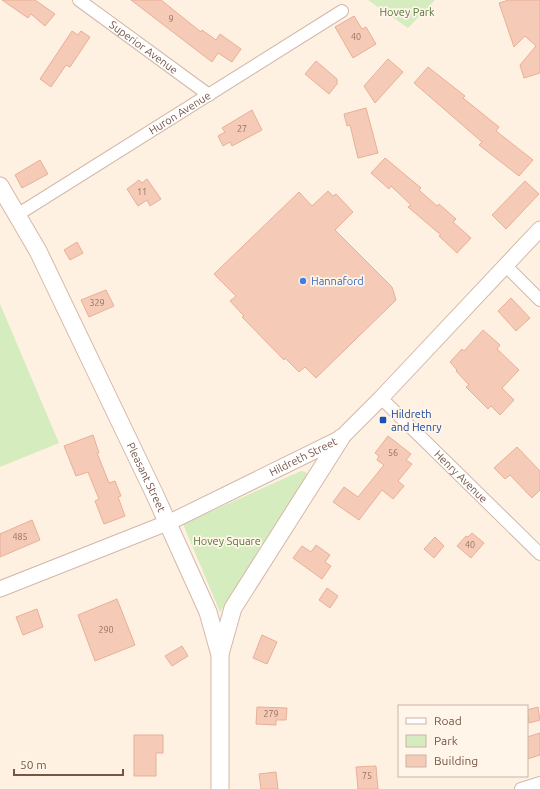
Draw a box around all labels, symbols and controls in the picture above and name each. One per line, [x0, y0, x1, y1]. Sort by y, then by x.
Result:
park label: Hovey Park [379, 6, 435, 18]
house number: 9 [168, 14, 174, 24]
street label: Superior Avenue [107, 18, 180, 76]
house number: 40 [351, 32, 361, 42]
street label: Huron Avenue [147, 89, 213, 137]
house number: 27 [237, 124, 247, 134]
house number: 11 [137, 187, 147, 197]
place label: Hannaford [311, 275, 364, 287]
marker: Hannaford [298, 276, 308, 286]
house number: 329 [89, 298, 105, 308]
place label: Hildreth and Henry [391, 408, 442, 433]
marker: Hildreth and Henry [378, 415, 388, 425]
street label: Hildreth Street [267, 435, 339, 478]
street label: Pleasant Street [125, 440, 168, 514]
house number: 56 [388, 448, 398, 458]
street label: Henry Avenue [432, 448, 490, 505]
house number: 485 [12, 532, 28, 542]
park label: Hovey Square [193, 535, 261, 547]
house number: 40 [465, 540, 475, 550]
house number: 290 [98, 625, 114, 635]
legend [398, 705, 528, 777]
house number: 279 [263, 709, 279, 719]
text: Road [434, 714, 462, 727]
text: Park [434, 734, 458, 747]
scale bar [14, 751, 123, 777]
text: Building [434, 754, 478, 767]
text: 50 m [20, 758, 47, 771]
house number: 75 [362, 771, 372, 781]

